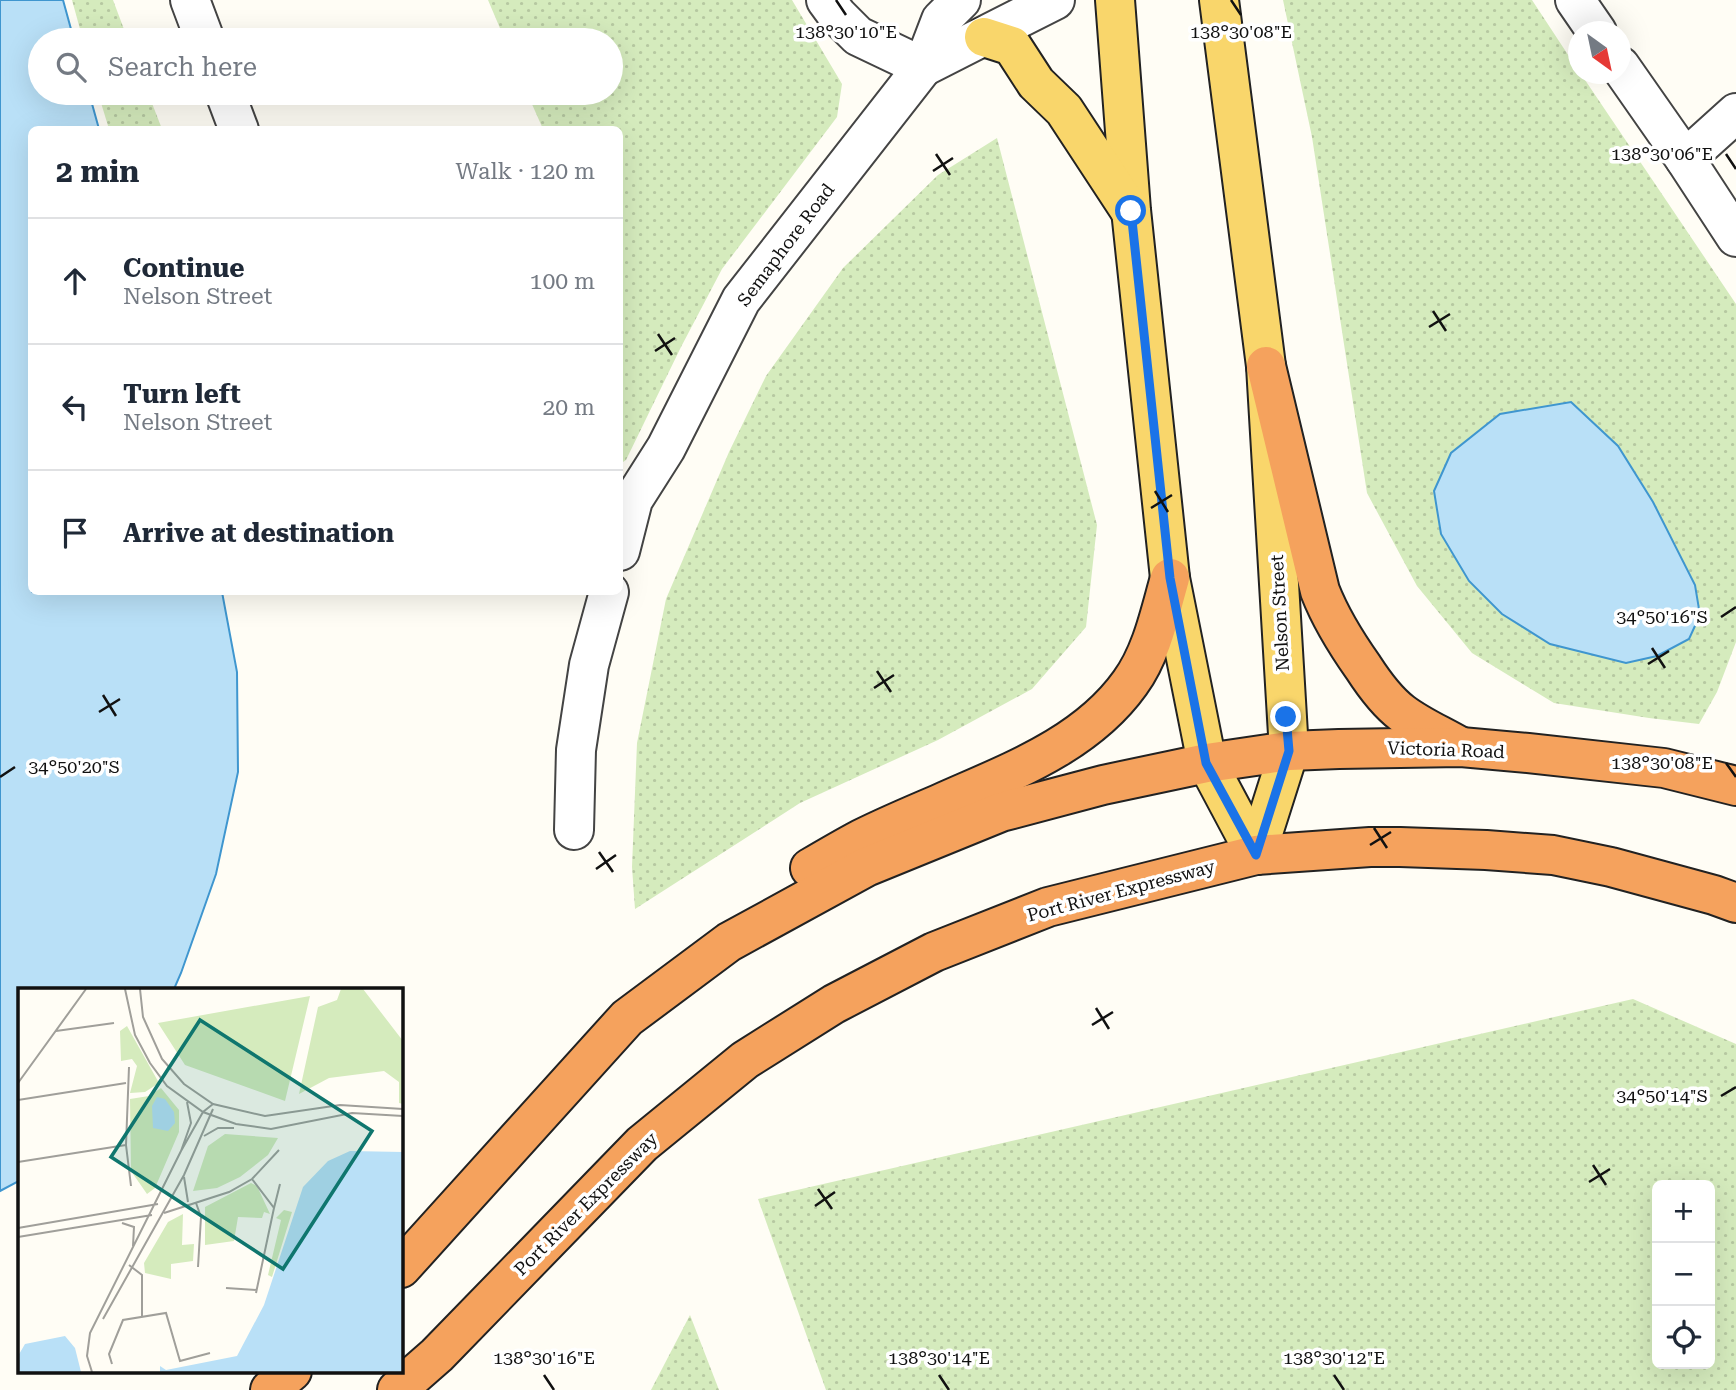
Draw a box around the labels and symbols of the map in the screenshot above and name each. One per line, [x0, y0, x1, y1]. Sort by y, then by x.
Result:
text: 138°30'10"E [795, 21, 897, 42]
text: 138°30'08"E [1190, 21, 1292, 42]
north arrow [1568, 21, 1631, 84]
text: 138°30'06"E [1611, 143, 1713, 164]
street label: Semaphore Road [733, 179, 839, 310]
route start [1115, 195, 1146, 226]
street label: Nelson Street [1266, 554, 1293, 672]
text: 34°50'16"S [1616, 606, 1708, 627]
route end [1270, 701, 1301, 732]
street label: Victoria Road [1387, 737, 1506, 762]
text: 138°30'08"E [1611, 752, 1713, 773]
text: 34°50'20"S [28, 756, 120, 777]
street label: Port River Expressway [1025, 855, 1217, 926]
inset map [18, 988, 402, 1372]
text: 34°50'14"S [1616, 1085, 1708, 1106]
street label: Port River Expressway [510, 1128, 662, 1280]
text: 138°30'16"E [493, 1347, 595, 1368]
text: 138°30'14"E [888, 1347, 990, 1368]
text: 138°30'12"E [1283, 1347, 1385, 1368]

